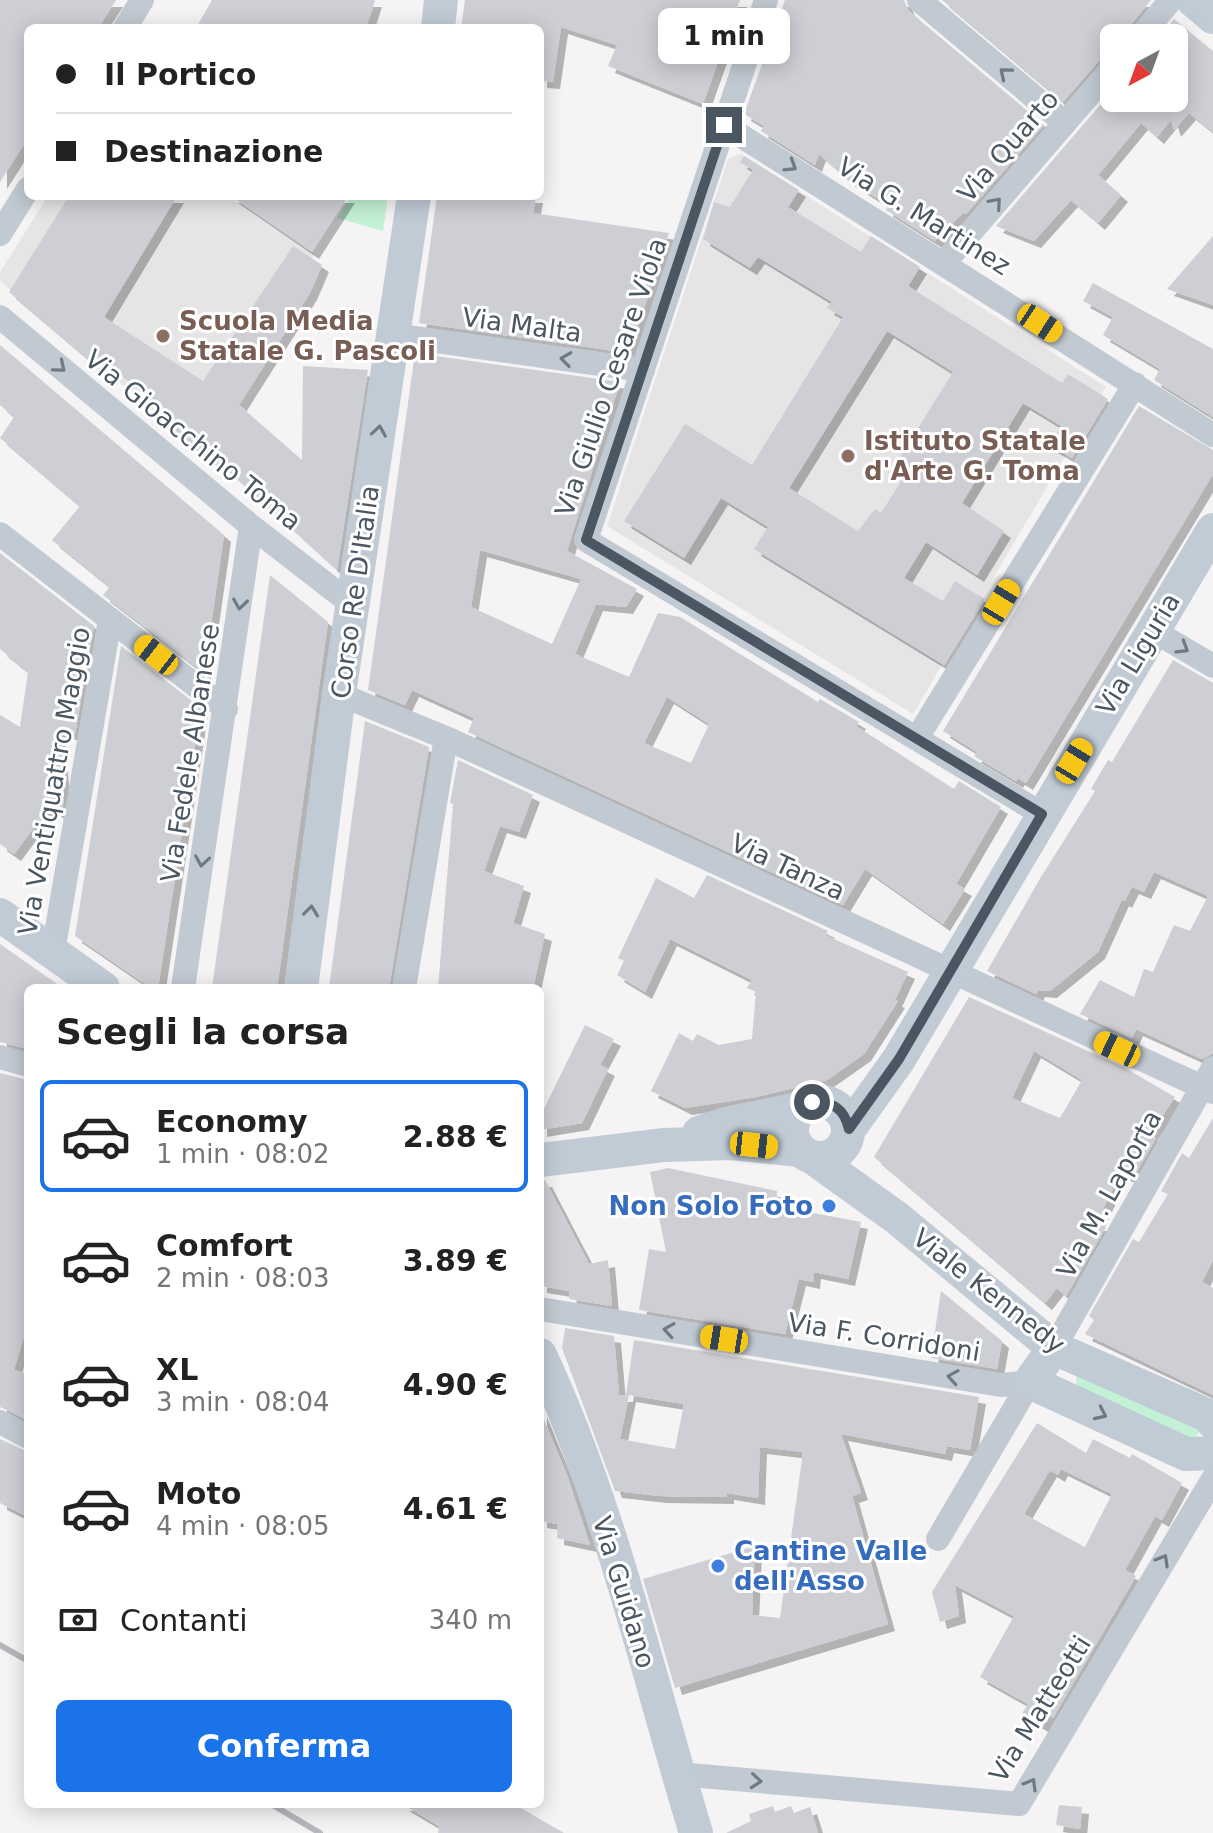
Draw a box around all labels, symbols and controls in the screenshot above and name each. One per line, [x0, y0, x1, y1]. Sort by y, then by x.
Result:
callout: 1 min [658, 9, 790, 65]
text: 1 min [683, 21, 765, 51]
north arrow [1100, 24, 1188, 112]
map controls [1100, 24, 1188, 112]
text: Il Portico [104, 57, 256, 92]
one-way arrow [1000, 68, 1014, 83]
street label: Via Quarto [951, 84, 1065, 208]
route end [706, 107, 742, 143]
text: Destinazione [104, 134, 323, 169]
street label: Via G. Martinez [832, 151, 1016, 281]
one-way arrow [782, 157, 797, 172]
one-way arrow [986, 197, 1001, 212]
street label: Via Giulio Cesare Viola [549, 234, 673, 520]
car [1013, 300, 1067, 346]
street label: Via Malta [460, 302, 584, 348]
place label: Scuola Media Statale G. Pascoli [179, 306, 436, 366]
marker: Scuola Media Statale G. Pascoli [154, 327, 172, 345]
street label: Via Gioacchino Toma [79, 344, 307, 536]
one-way arrow [559, 351, 573, 368]
one-way arrow [51, 357, 65, 372]
one-way arrow [370, 425, 387, 438]
place label: Istituto Statale d'Arte G. Toma [864, 426, 1086, 486]
marker: Istituto Statale d'Arte G. Toma [839, 447, 857, 465]
street label: Corso Re D'Italia [325, 483, 385, 701]
car [978, 575, 1024, 629]
street label: Via Liguria [1090, 587, 1186, 721]
one-way arrow [232, 597, 249, 611]
street label: Via Fedele Albanese [155, 621, 225, 885]
street label: Via Ventiquattro Maggio [12, 625, 96, 937]
car [130, 631, 182, 679]
one-way arrow [1174, 638, 1189, 654]
car [1051, 734, 1097, 788]
street label: Via Tanza [726, 828, 850, 906]
one-way arrow [194, 854, 211, 868]
one-way arrow [302, 904, 319, 918]
text: Scegli la corsa [56, 1011, 349, 1052]
car [1090, 1028, 1144, 1070]
route start [794, 1084, 830, 1120]
icon: car [60, 1100, 132, 1172]
text: Economy [156, 1104, 308, 1139]
street label: Via M. Laporta [1050, 1105, 1168, 1283]
text: 2.88 € [403, 1119, 508, 1154]
car [729, 1131, 779, 1159]
text: 1 min · 08:02 [156, 1139, 330, 1169]
place label: Non Solo Foto [609, 1191, 813, 1221]
marker: Non Solo Foto [820, 1197, 838, 1215]
street label: Viale Kennedy [907, 1222, 1071, 1360]
icon: car [60, 1224, 132, 1296]
text: Comfort [156, 1228, 293, 1263]
text: 3.89 € [403, 1243, 508, 1278]
text: 2 min · 08:03 [156, 1263, 330, 1293]
street label: Via F. Corridoni [786, 1307, 982, 1367]
one-way arrow [662, 1322, 675, 1339]
car [698, 1323, 750, 1355]
icon: car [60, 1348, 132, 1420]
text: XL [156, 1352, 198, 1387]
text: 4.90 € [403, 1367, 508, 1402]
one-way arrow [946, 1369, 959, 1386]
text: 3 min · 08:04 [156, 1387, 330, 1417]
one-way arrow [1092, 1404, 1107, 1420]
icon: car [60, 1472, 132, 1544]
text: Moto [156, 1476, 241, 1511]
text: 4.61 € [403, 1491, 508, 1526]
text: 4 min · 08:05 [156, 1511, 330, 1541]
street label: Via Guidano [587, 1512, 661, 1672]
place label: Cantine Valle dell'Asso [734, 1536, 927, 1596]
one-way arrow [1153, 1554, 1169, 1569]
marker: Cantine Valle dell'Asso [709, 1557, 727, 1575]
icon: cash [56, 1598, 100, 1642]
text: Contanti [120, 1603, 248, 1638]
text: 340 m [429, 1605, 512, 1635]
street label: Via Matteotti [983, 1630, 1097, 1788]
button: Conferma [56, 1700, 512, 1792]
one-way arrow [750, 1772, 763, 1789]
one-way arrow [1021, 1778, 1037, 1793]

